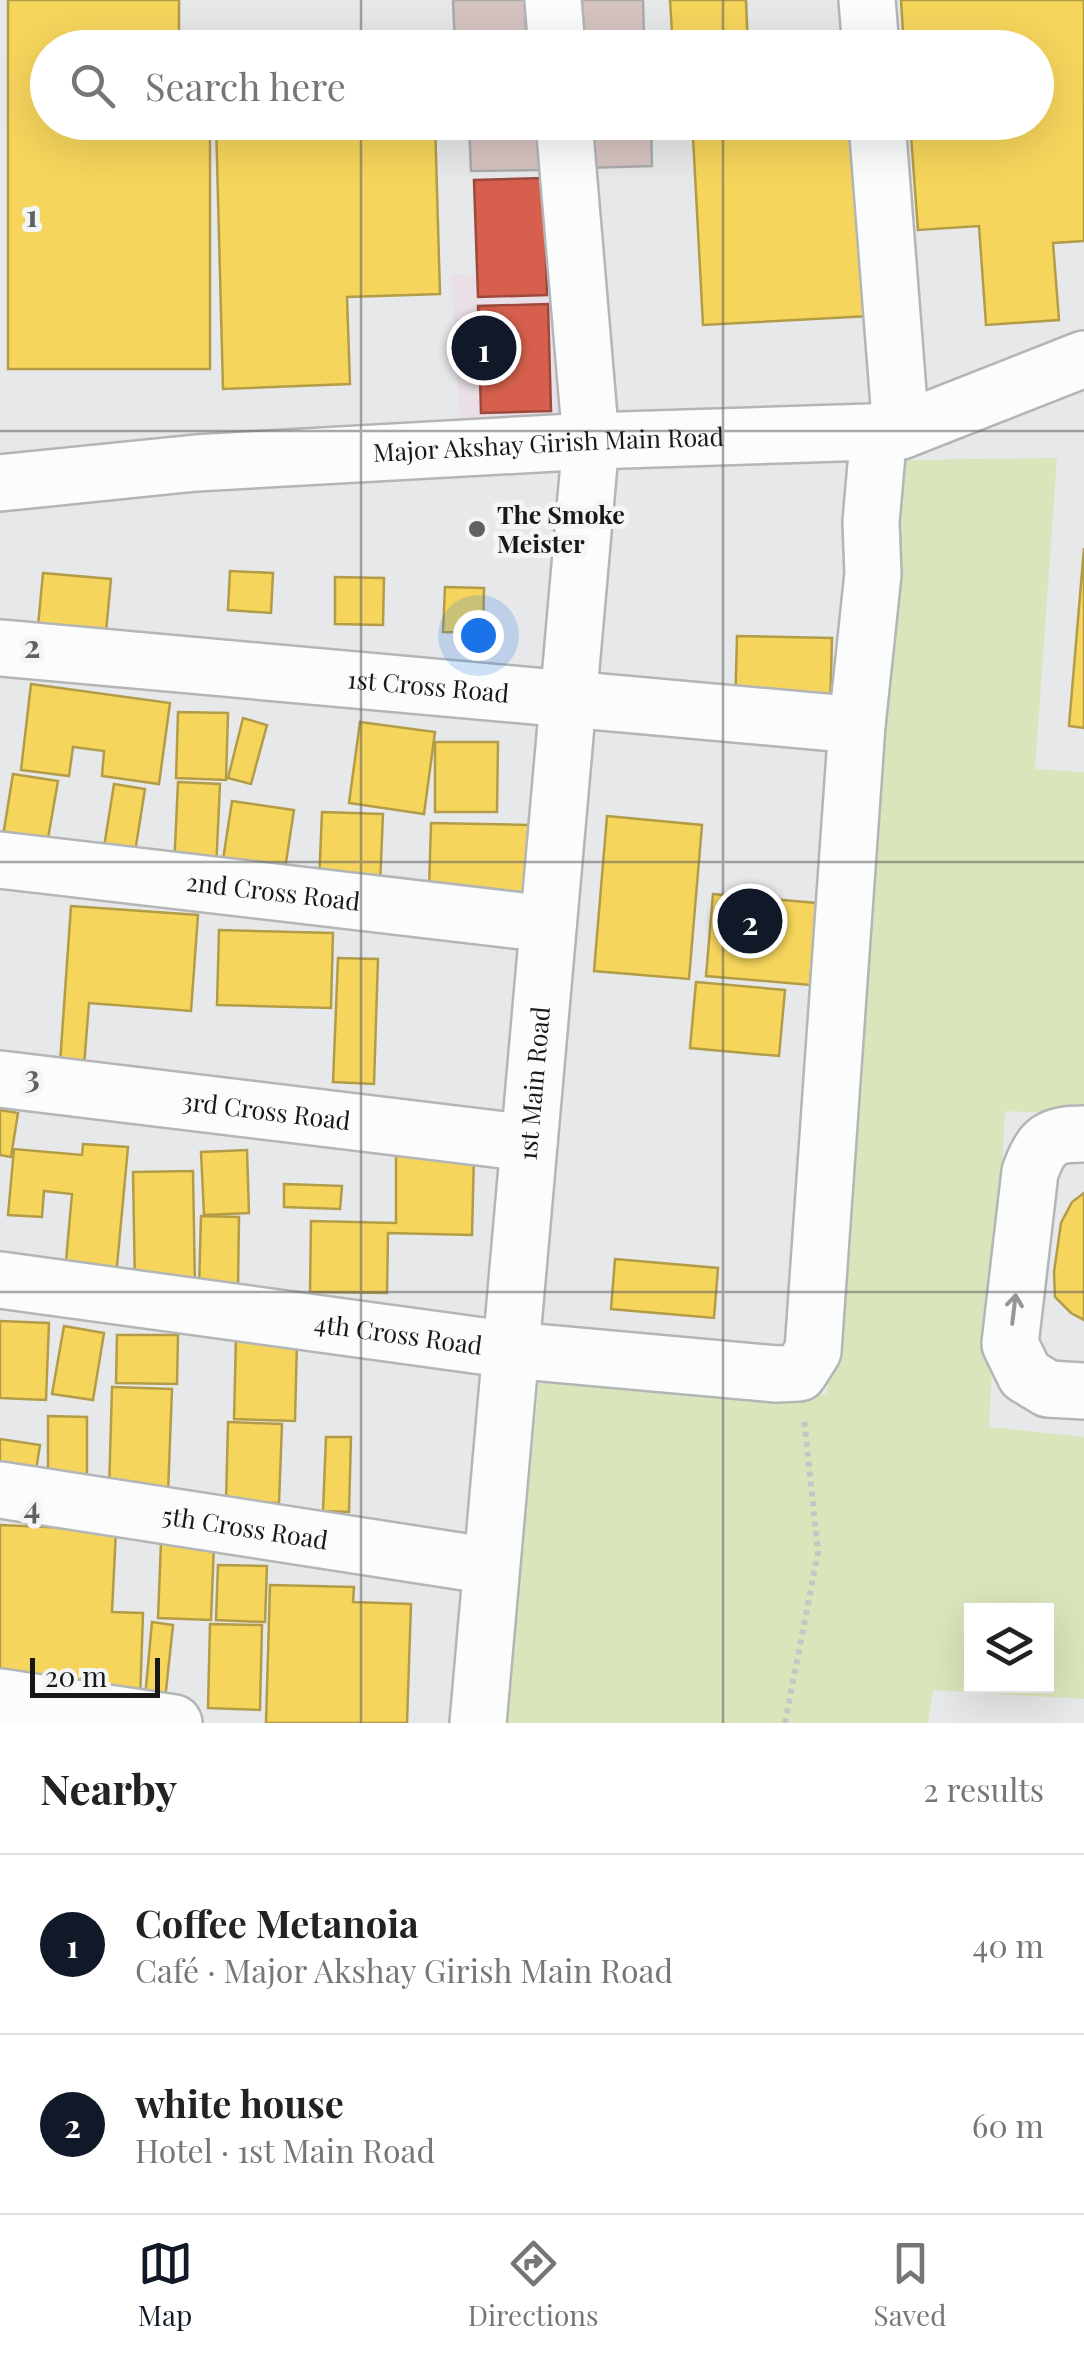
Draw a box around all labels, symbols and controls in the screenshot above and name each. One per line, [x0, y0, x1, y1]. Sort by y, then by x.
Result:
search box [30, 30, 1054, 140]
icon: search [65, 58, 120, 113]
text: Search here [145, 60, 346, 111]
text: 1 [26, 192, 38, 235]
pin: 1 [452, 310, 516, 386]
street label: Major Akshay Girish Main Road [372, 419, 724, 468]
place label: The Smoke Meister [497, 497, 625, 559]
marker: The Smoke Meister [466, 518, 488, 540]
your location [453, 610, 504, 661]
text: 2 [24, 623, 40, 666]
street label: 1st Cross Road [346, 661, 511, 709]
street label: 2nd Cross Road [185, 864, 362, 917]
pin: 2 [718, 884, 782, 958]
street label: 1st Main Road [510, 1005, 556, 1162]
text: 3 [24, 1053, 40, 1096]
street label: 3rd Cross Road [180, 1083, 352, 1136]
one-way arrow [1005, 1293, 1024, 1326]
street label: 4th Cross Road [312, 1305, 485, 1361]
text: 4 [24, 1484, 40, 1527]
street label: 5th Cross Road [160, 1497, 330, 1556]
map controls [964, 1603, 1054, 1693]
button: layers [964, 1603, 1054, 1693]
scale bar [30, 1653, 160, 1698]
text: 20 m [45, 1657, 107, 1694]
text: Nearby [40, 1760, 177, 1816]
text: 2 results [923, 1767, 1044, 1810]
text: Coffee Metanoia [135, 1897, 419, 1948]
text: 1 [66, 1923, 79, 1966]
text: 40 m [973, 1923, 1044, 1966]
text: Café · Major Akshay Girish Main Road [135, 1948, 673, 1991]
text: white house [135, 2077, 344, 2128]
text: 2 [64, 2103, 81, 2146]
text: 60 m [972, 2103, 1044, 2146]
text: Hotel · 1st Main Road [135, 2128, 435, 2171]
tab: Map [138, 2236, 193, 2333]
tab: Directions [468, 2236, 598, 2333]
tab: Saved [874, 2236, 946, 2333]

